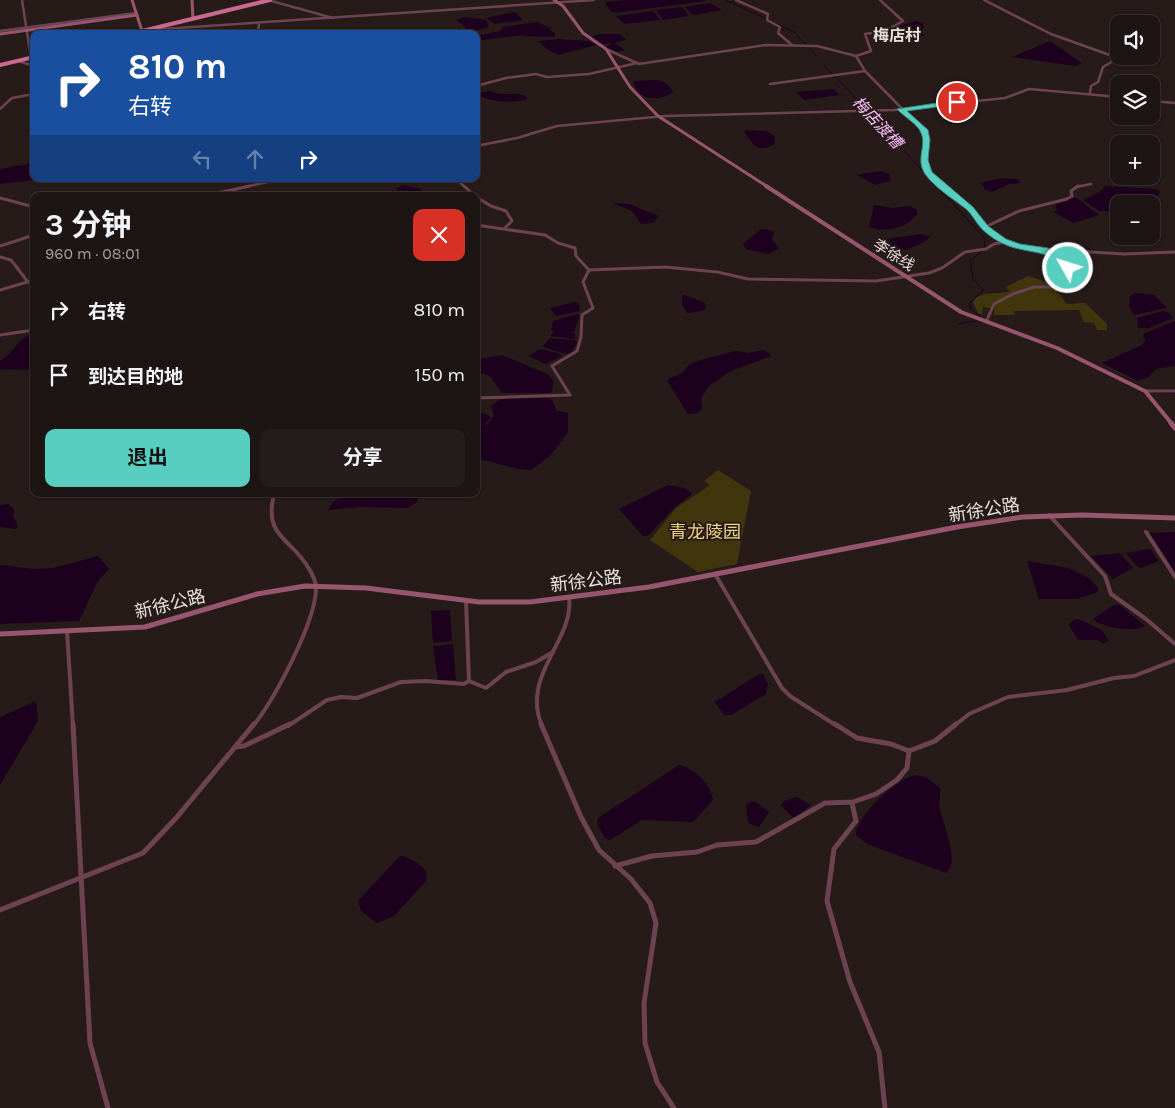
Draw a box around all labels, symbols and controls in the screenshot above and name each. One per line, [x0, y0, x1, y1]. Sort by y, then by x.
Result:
map controls [1110, 15, 1160, 245]
button: sound [1110, 15, 1160, 65]
district label: 梅店村 [873, 26, 921, 45]
text: 810 m [128, 46, 227, 87]
icon: right [45, 50, 110, 115]
button: layers [1110, 75, 1160, 125]
pin [936, 81, 978, 123]
icon: arrive [943, 88, 971, 116]
water label: 梅店渡槽 [849, 92, 908, 154]
text: 右转 [128, 94, 172, 120]
button: + [1110, 135, 1160, 185]
icon: left [188, 145, 216, 173]
icon: ahead [241, 145, 269, 173]
icon: right [294, 145, 322, 173]
button: − [1110, 195, 1160, 245]
text: 3 分钟 [45, 207, 131, 243]
button: close [413, 209, 465, 261]
street label: 李徐线 [870, 235, 918, 275]
position arrow [1041, 241, 1093, 293]
text: 960 m · 08:01 [45, 244, 140, 263]
icon: right [45, 296, 73, 324]
text: 810 m [413, 299, 465, 321]
text: 右转 [88, 301, 126, 323]
icon: arrive [45, 361, 73, 389]
text: 150 m [414, 364, 465, 386]
text: 到达目的地 [88, 366, 183, 388]
button: 退出 [45, 429, 250, 487]
button: 分享 [260, 429, 465, 487]
street label: 新徐公路 [947, 494, 1021, 526]
park label: 青龙陵园 [669, 521, 741, 543]
street label: 新徐公路 [549, 566, 623, 596]
street label: 新徐公路 [132, 585, 208, 623]

